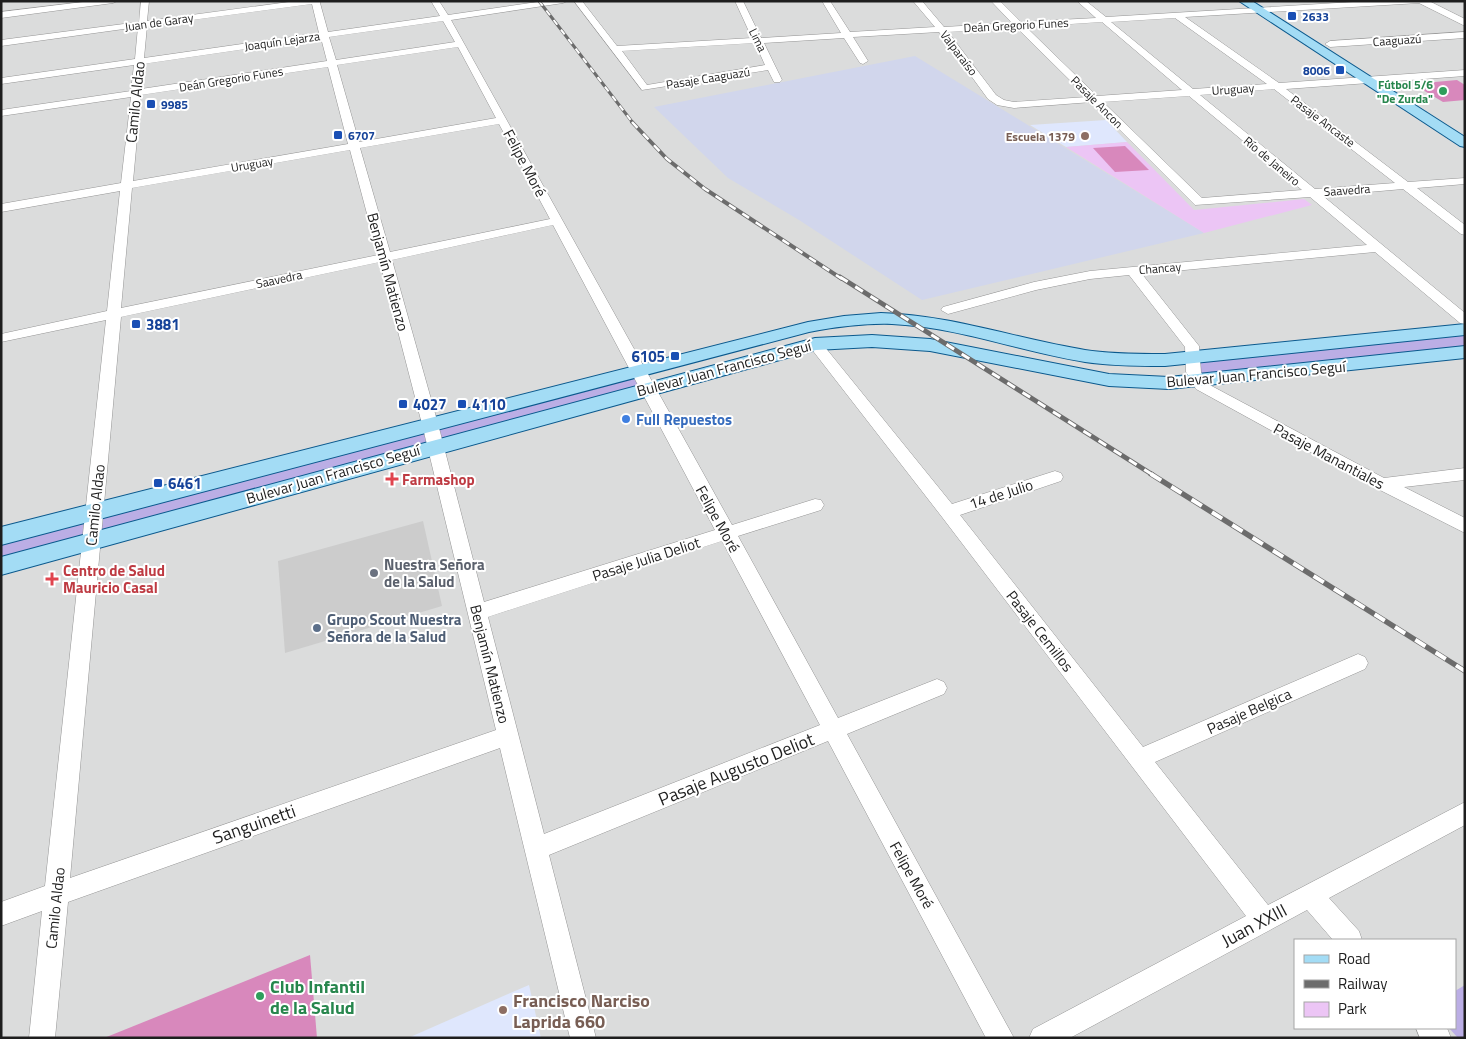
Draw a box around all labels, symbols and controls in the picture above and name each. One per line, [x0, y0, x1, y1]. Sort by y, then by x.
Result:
place label: 2633 [1302, 7, 1329, 26]
street label: Juan de Garay [123, 8, 195, 36]
marker: 2633 [1286, 10, 1298, 22]
street label: Deán Gregorio Funes [963, 13, 1069, 37]
street label: Lima [744, 25, 772, 55]
street label: Joaquín Lejarza [243, 26, 321, 56]
street label: Valparaíso [936, 26, 982, 80]
street label: Caaguazú [1372, 29, 1422, 51]
street label: Camilo Aldao [119, 60, 151, 144]
street label: Deán Gregorio Funes [178, 61, 285, 97]
place label: 8006 [1303, 61, 1330, 80]
street label: Pasaje Caaguazú [665, 62, 751, 94]
marker: 8006 [1334, 64, 1346, 76]
street label: Pasaje Ancon [1066, 71, 1128, 133]
place label: Fútbol 5/6 "De Zurda" [1377, 75, 1433, 108]
street label: Uruguay [1211, 78, 1255, 100]
marker: Fútbol 5/6 "De Zurda" [1437, 85, 1449, 97]
street label: Pasaje Ancaste [1287, 90, 1359, 152]
place label: 9985 [161, 95, 188, 114]
marker: 9985 [145, 98, 157, 110]
street label: Felipe Moré [498, 125, 552, 201]
place label: 6707 [348, 126, 375, 145]
place label: Escuela 1379 [1006, 127, 1075, 146]
marker: 6707 [332, 129, 344, 141]
marker: Escuela 1379 [1079, 130, 1091, 142]
street label: Río de Janeiro [1239, 132, 1305, 190]
street label: Uruguay [229, 151, 275, 177]
street label: Saavedra [1323, 179, 1371, 201]
street label: Benjamín Matienzo [361, 210, 415, 334]
street label: Chancay [1138, 257, 1182, 279]
street label: Saavedra [254, 265, 304, 293]
place label: 3881 [146, 313, 180, 336]
marker: 3881 [130, 318, 142, 330]
street label: Bulevar Juan Francisco Seguí [634, 333, 815, 402]
place label: 6105 [631, 345, 665, 368]
marker: 6105 [669, 350, 681, 362]
street label: Bulevar Juan Francisco Seguí [1165, 355, 1348, 393]
place label: 4027 [413, 393, 447, 416]
place label: 4110 [472, 393, 506, 416]
marker: 4027 [397, 398, 409, 410]
marker: 4110 [456, 398, 468, 410]
place label: Full Repuestos [636, 408, 732, 431]
marker: Full Repuestos [620, 413, 632, 425]
street label: Pasaje Manantiales [1269, 417, 1389, 495]
street label: Bulevar Juan Francisco Seguí [243, 438, 424, 510]
street label: Camilo Aldao [79, 463, 111, 547]
place label: Farmashop [402, 468, 475, 491]
place label: 6461 [168, 472, 202, 495]
marker: Farmashop [386, 473, 398, 485]
street label: 14 de Julio [966, 473, 1036, 515]
marker: 6461 [152, 477, 164, 489]
street label: Felipe Moré [690, 481, 746, 557]
street label: Pasaje Julia Deliot [589, 531, 703, 587]
place label: Nuestra Señora de la Salud [384, 553, 485, 593]
place label: Centro de Salud Mauricio Casal [63, 559, 165, 599]
marker: Nuestra Señora de la Salud [368, 567, 380, 579]
marker: Centro de Salud Mauricio Casal [45, 572, 59, 586]
street label: Pasaje Cemillos [1001, 585, 1079, 677]
street label: Benjamín Matienzo [464, 602, 516, 726]
place label: Grupo Scout Nuestra Señora de la Salud [327, 608, 462, 648]
marker: Grupo Scout Nuestra Señora de la Salud [311, 622, 323, 634]
street label: Pasaje Belgica [1203, 682, 1295, 740]
street label: Pasaje Augusto Deliot [654, 725, 819, 813]
street label: Sanguinetti [209, 797, 299, 851]
street label: Felipe Moré [884, 837, 940, 913]
street label: Camilo Aldao [39, 866, 71, 950]
street label: Juan XXIII [1216, 896, 1292, 954]
legend [1294, 939, 1456, 1029]
text: Road [1338, 947, 1370, 970]
text: Railway [1338, 972, 1388, 995]
place label: Club Infantil de la Salud [270, 973, 365, 1021]
place label: Francisco Narciso Laprida 660 [513, 987, 650, 1035]
marker: Club Infantil de la Salud [254, 990, 266, 1002]
text: Park [1338, 997, 1367, 1020]
marker: Francisco Narciso Laprida 660 [497, 1004, 509, 1016]

